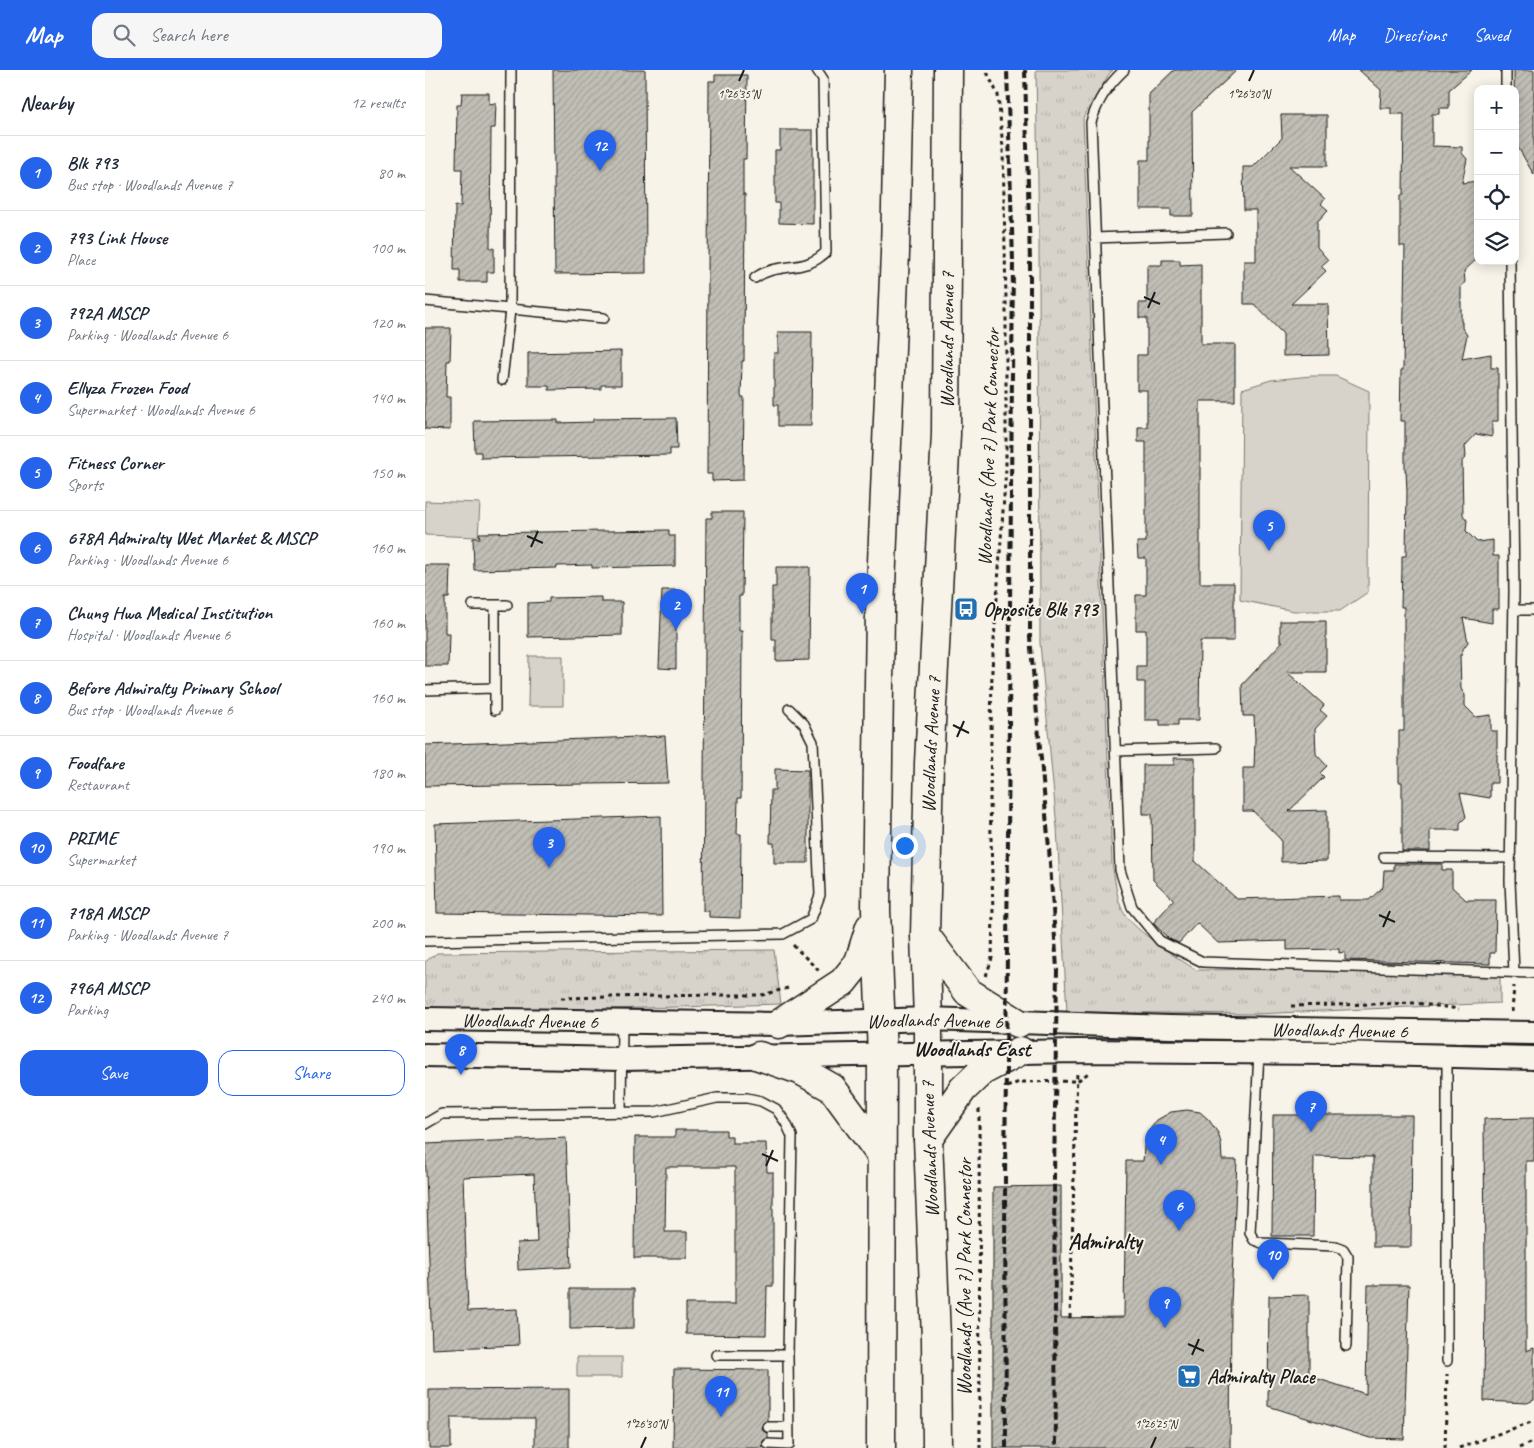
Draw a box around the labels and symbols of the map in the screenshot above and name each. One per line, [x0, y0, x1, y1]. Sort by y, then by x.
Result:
text: 1°26'35"N [718, 86, 762, 102]
text: 1°26'30"N [1228, 86, 1272, 102]
pin: 12 [584, 130, 616, 171]
street label: Woodlands Avenue 7 [934, 270, 960, 408]
street label: Woodlands (Ave 7) Park Connector [972, 326, 1005, 566]
pin: 5 [1253, 510, 1285, 551]
pin: 1 [846, 573, 878, 614]
pin: 2 [660, 589, 692, 630]
bus stop icon: Opposite Blk 793 [953, 596, 979, 622]
place label: Opposite Blk 793 [983, 597, 1100, 622]
street label: Woodlands Avenue 7 [916, 675, 947, 813]
pin: 3 [533, 827, 565, 868]
your location [892, 833, 918, 859]
street label: Woodlands Avenue 6 [866, 1007, 1004, 1035]
street label: Woodlands Avenue 6 [462, 1008, 599, 1034]
street label: Woodlands Avenue 6 [1271, 1017, 1409, 1044]
pin: 8 [445, 1034, 477, 1075]
district label: Woodlands East [914, 1036, 1032, 1062]
street label: Woodlands Avenue 7 [915, 1079, 944, 1218]
pin: 7 [1295, 1091, 1327, 1132]
pin: 4 [1145, 1124, 1177, 1165]
street label: Woodlands (Ave 7) Park Connector [952, 1157, 977, 1396]
pin: 6 [1163, 1190, 1195, 1231]
district label: Admiralty [1068, 1228, 1144, 1256]
pin: 10 [1257, 1239, 1289, 1280]
pin: 9 [1149, 1287, 1181, 1328]
supermarket icon: Admiralty Place [1176, 1363, 1202, 1389]
place label: Admiralty Place [1207, 1364, 1316, 1389]
pin: 11 [705, 1376, 737, 1417]
text: 1°26'30"N [625, 1416, 669, 1432]
text: 1°26'25"N [1135, 1416, 1179, 1432]

